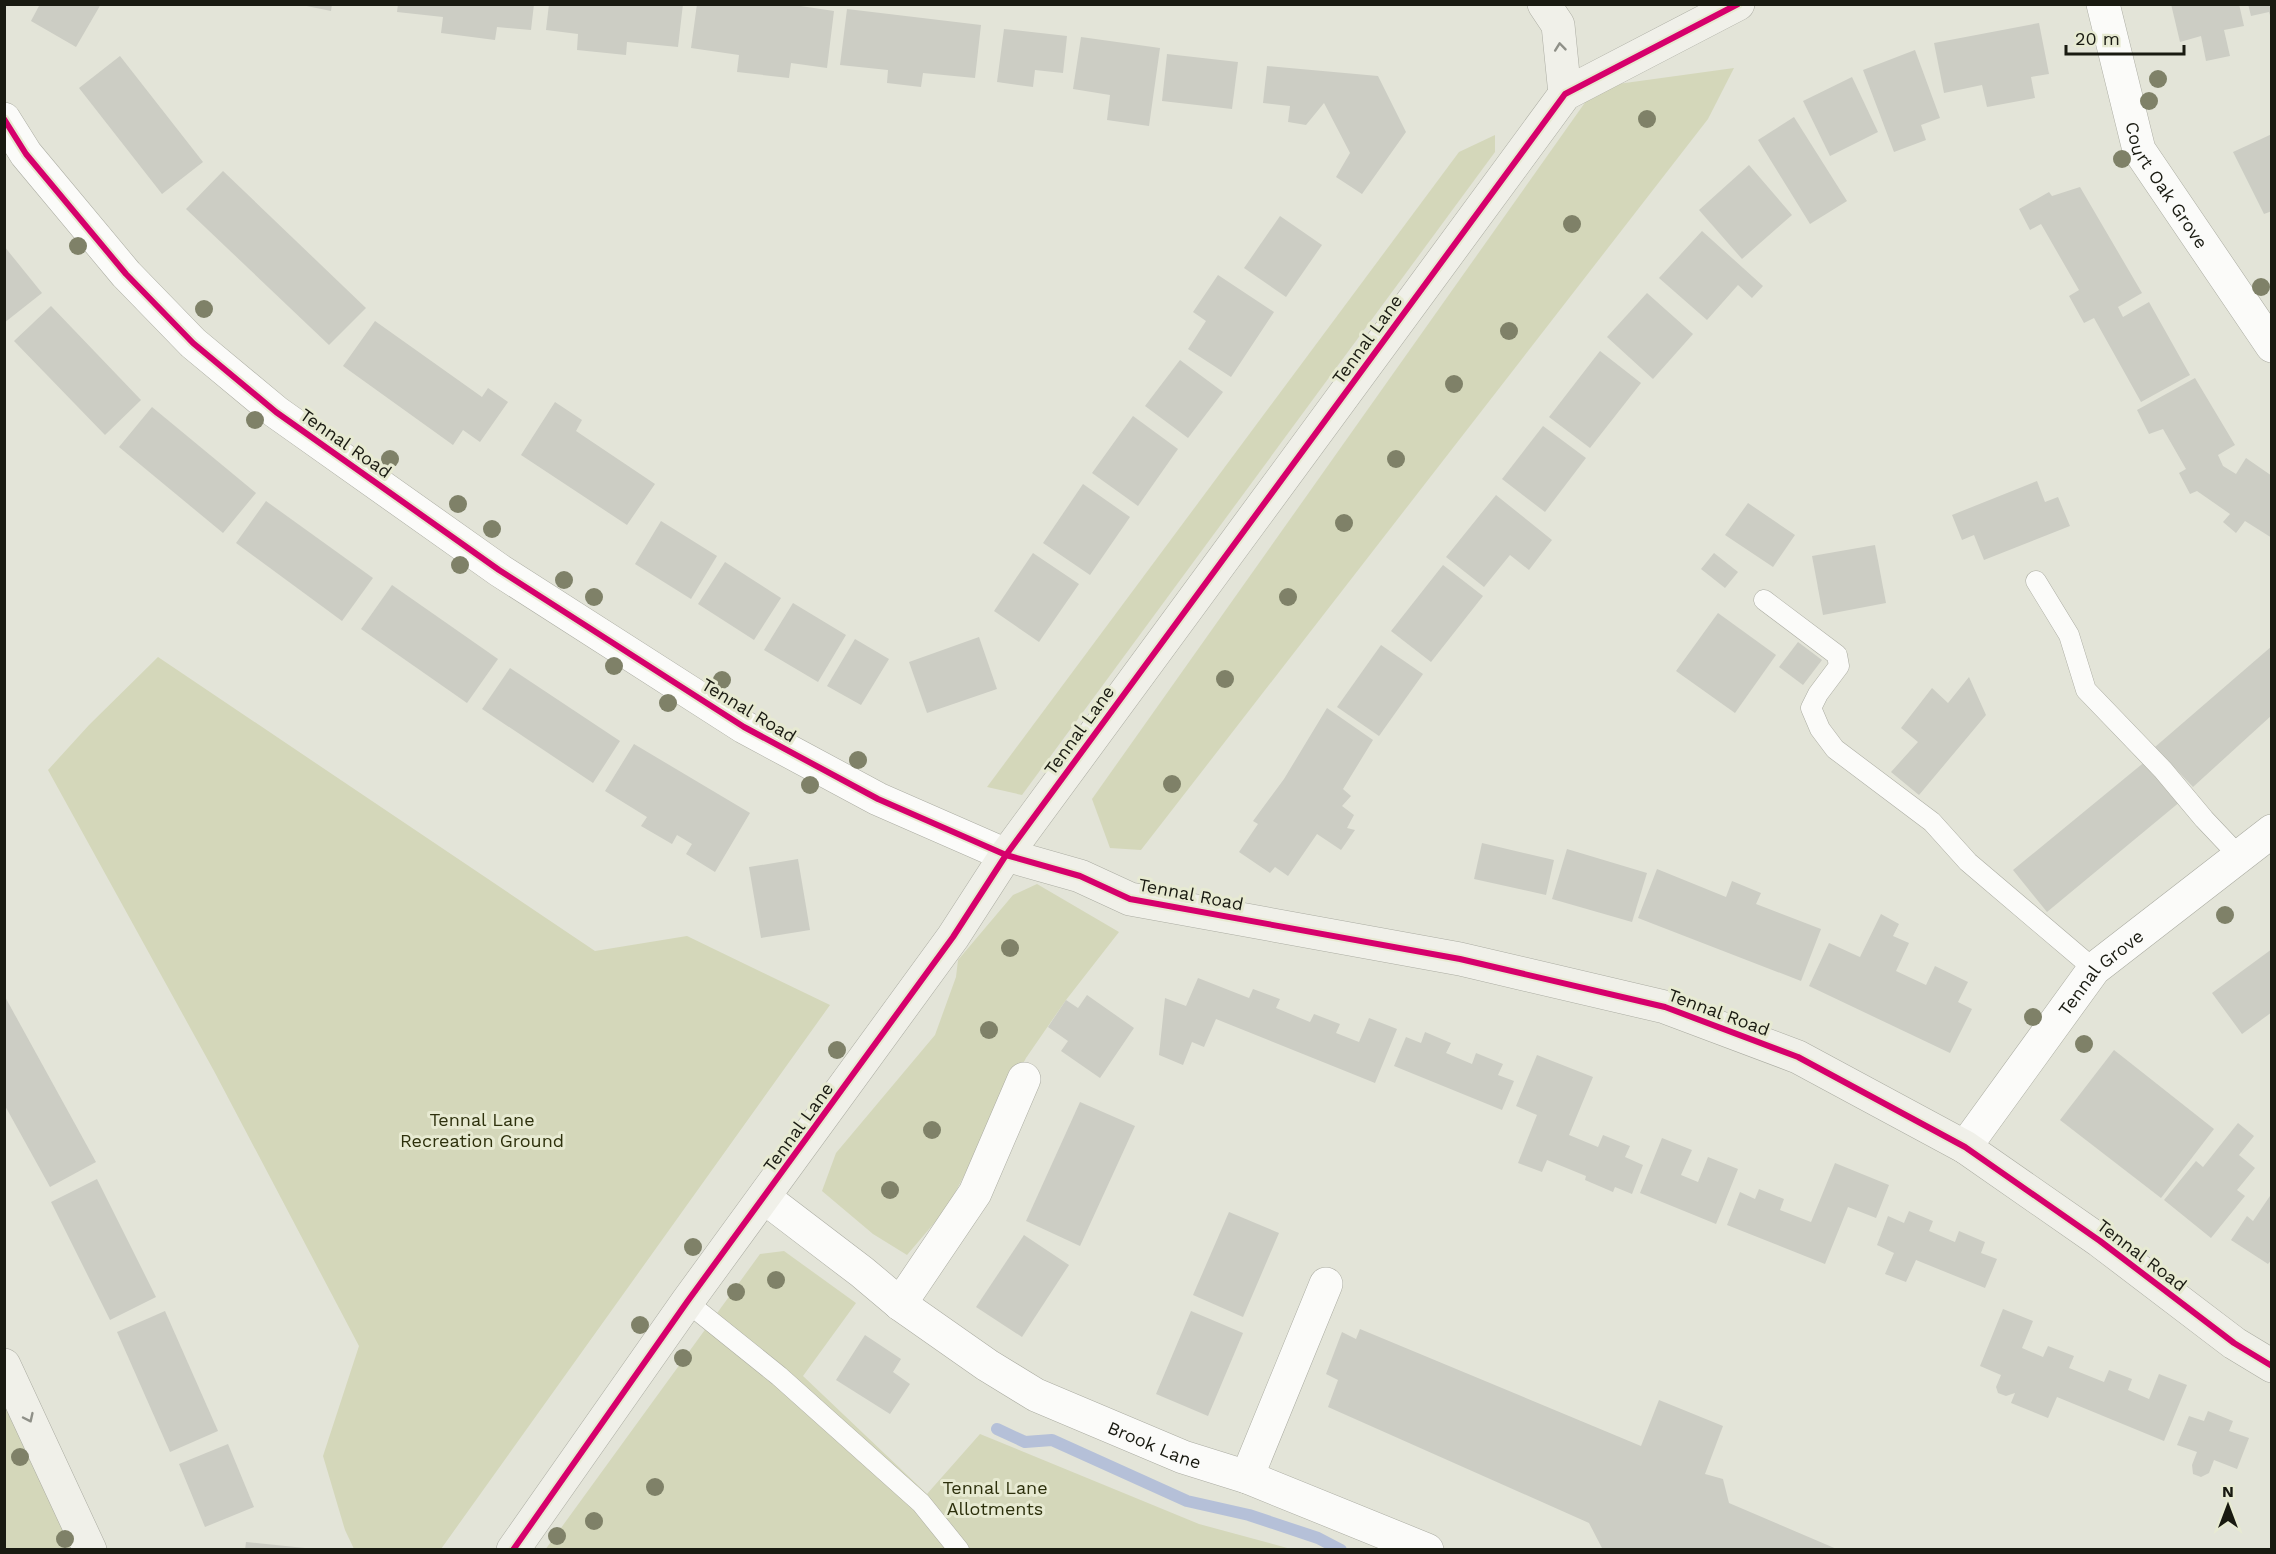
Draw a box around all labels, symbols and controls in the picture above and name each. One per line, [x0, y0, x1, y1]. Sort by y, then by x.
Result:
scale bar [2066, 18, 2184, 56]
text: 20 m [2075, 28, 2120, 49]
one-way arrow [1554, 42, 1567, 52]
street label: Court Oak Grove [2122, 119, 2213, 252]
street label: Tennal Lane [1328, 290, 1406, 388]
street label: Tennal Road [296, 404, 396, 482]
street label: Tennal Road [698, 674, 800, 746]
street label: Tennal Lane [1040, 681, 1118, 779]
street label: Tennal Road [1137, 874, 1245, 914]
street label: Tennal Grove [2053, 925, 2147, 1019]
street label: Tennal Road [1665, 984, 1773, 1040]
street label: Tennal Lane [759, 1078, 837, 1176]
park label: Tennal Lane Recreation Ground [400, 1109, 564, 1151]
street label: Tennal Road [2093, 1215, 2191, 1295]
one-way arrow [22, 1411, 34, 1422]
street label: Brook Lane [1105, 1416, 1204, 1473]
north arrow [2198, 1476, 2258, 1536]
park label: Tennal Lane Allotments [942, 1477, 1048, 1519]
text: N [2222, 1482, 2234, 1501]

